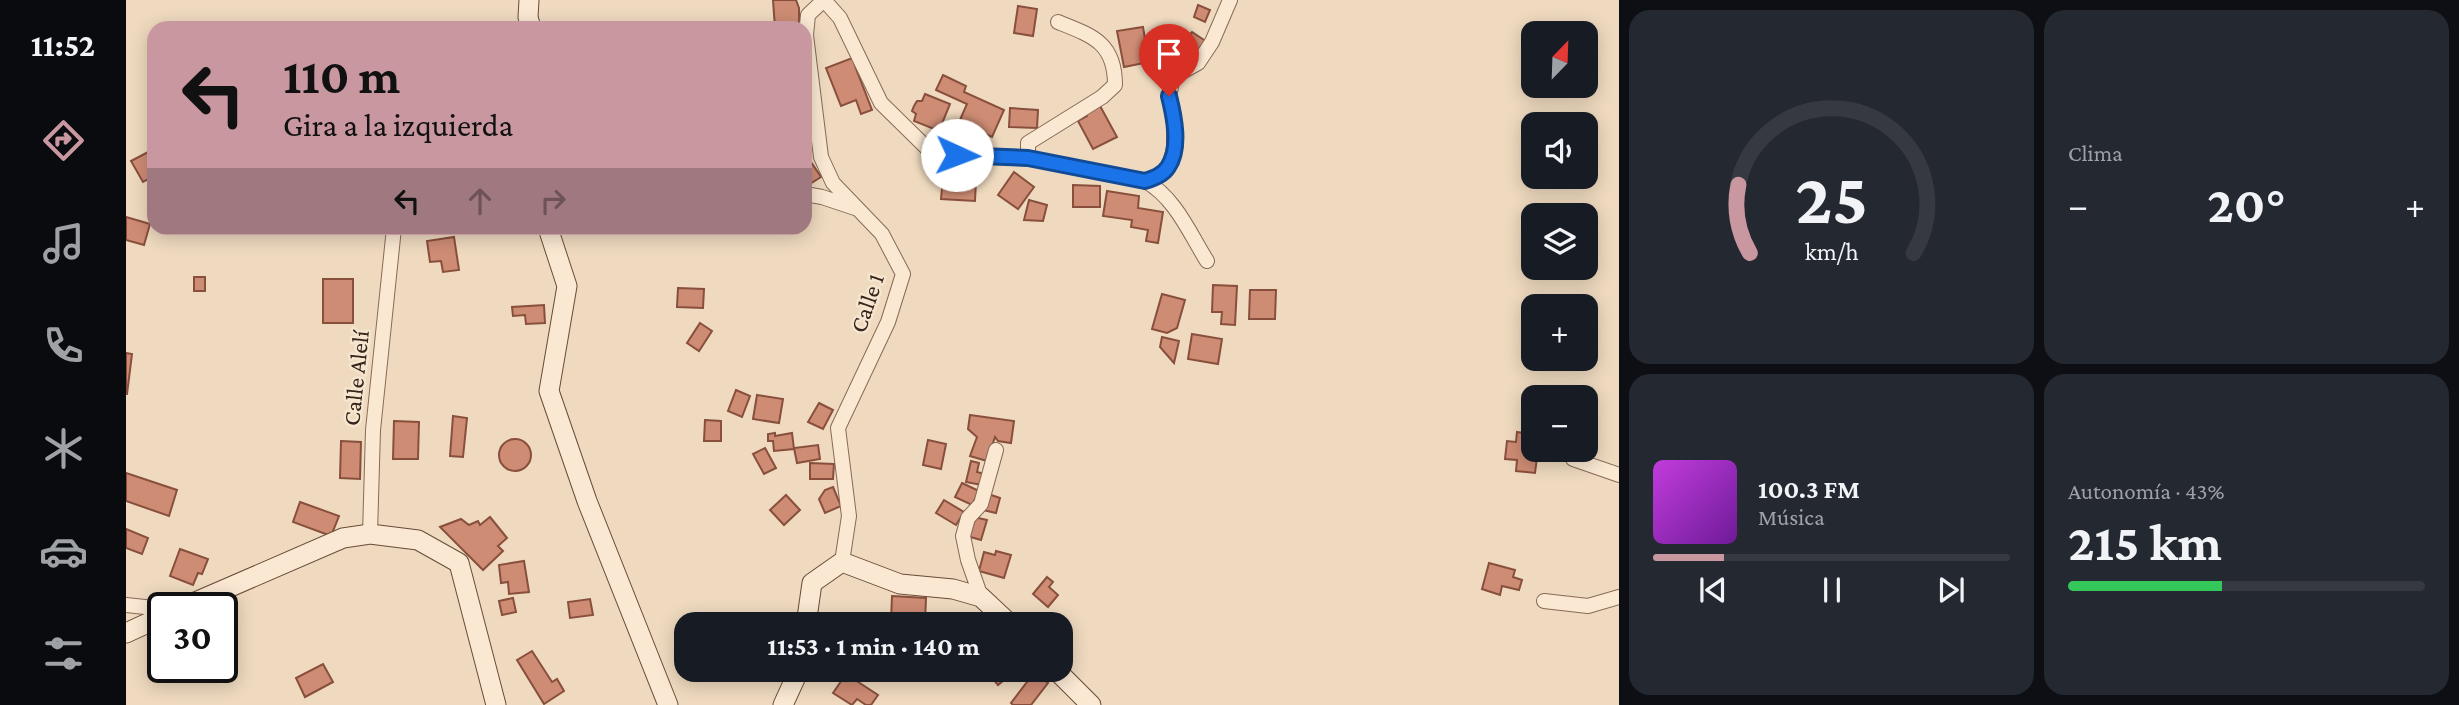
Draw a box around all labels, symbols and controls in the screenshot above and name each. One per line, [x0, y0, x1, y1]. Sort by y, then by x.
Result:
north arrow [1521, 21, 1598, 98]
map controls [1521, 21, 1598, 462]
pin [1139, 24, 1199, 96]
text: 11:52 [31, 27, 95, 63]
icon: arrive [1150, 35, 1188, 73]
icon: left [168, 49, 259, 140]
text: 110 m [283, 49, 400, 104]
text: Gira a la izquierda [283, 107, 513, 143]
button: sound [1521, 112, 1598, 189]
icon: directions [39, 116, 88, 165]
position arrow [920, 118, 994, 192]
text: Clima [2068, 140, 2123, 166]
text: 25 [1795, 158, 1868, 239]
text: 20° [2207, 175, 2286, 233]
icon: left [388, 182, 426, 220]
icon: ahead [461, 182, 499, 220]
icon: right [534, 182, 572, 220]
text: − [2068, 184, 2088, 226]
text: + [2405, 184, 2425, 226]
button: layers [1521, 203, 1598, 280]
icon: music [39, 219, 88, 268]
text: km/h [1805, 238, 1858, 265]
street label: Calle 1 [844, 270, 889, 336]
button: + [1521, 294, 1598, 371]
icon: phone [39, 321, 88, 370]
street label: Calle Alelí [337, 328, 374, 427]
button: − [1521, 385, 1598, 462]
icon: climate [39, 424, 88, 473]
text: 100.3 FM [1758, 475, 1860, 504]
text: Autonomía · 43% [2068, 478, 2224, 504]
text: Música [1758, 504, 1825, 530]
text: 215 km [2068, 513, 2222, 571]
icon: car [39, 527, 88, 576]
icon: previous [1694, 571, 1732, 609]
icon: pause [1813, 571, 1851, 609]
icon: next [1932, 571, 1970, 609]
speed limit sign: 30 [147, 592, 238, 683]
icon: filters [39, 629, 88, 678]
text: 11:53 · 1 min · 140 m [767, 632, 980, 661]

